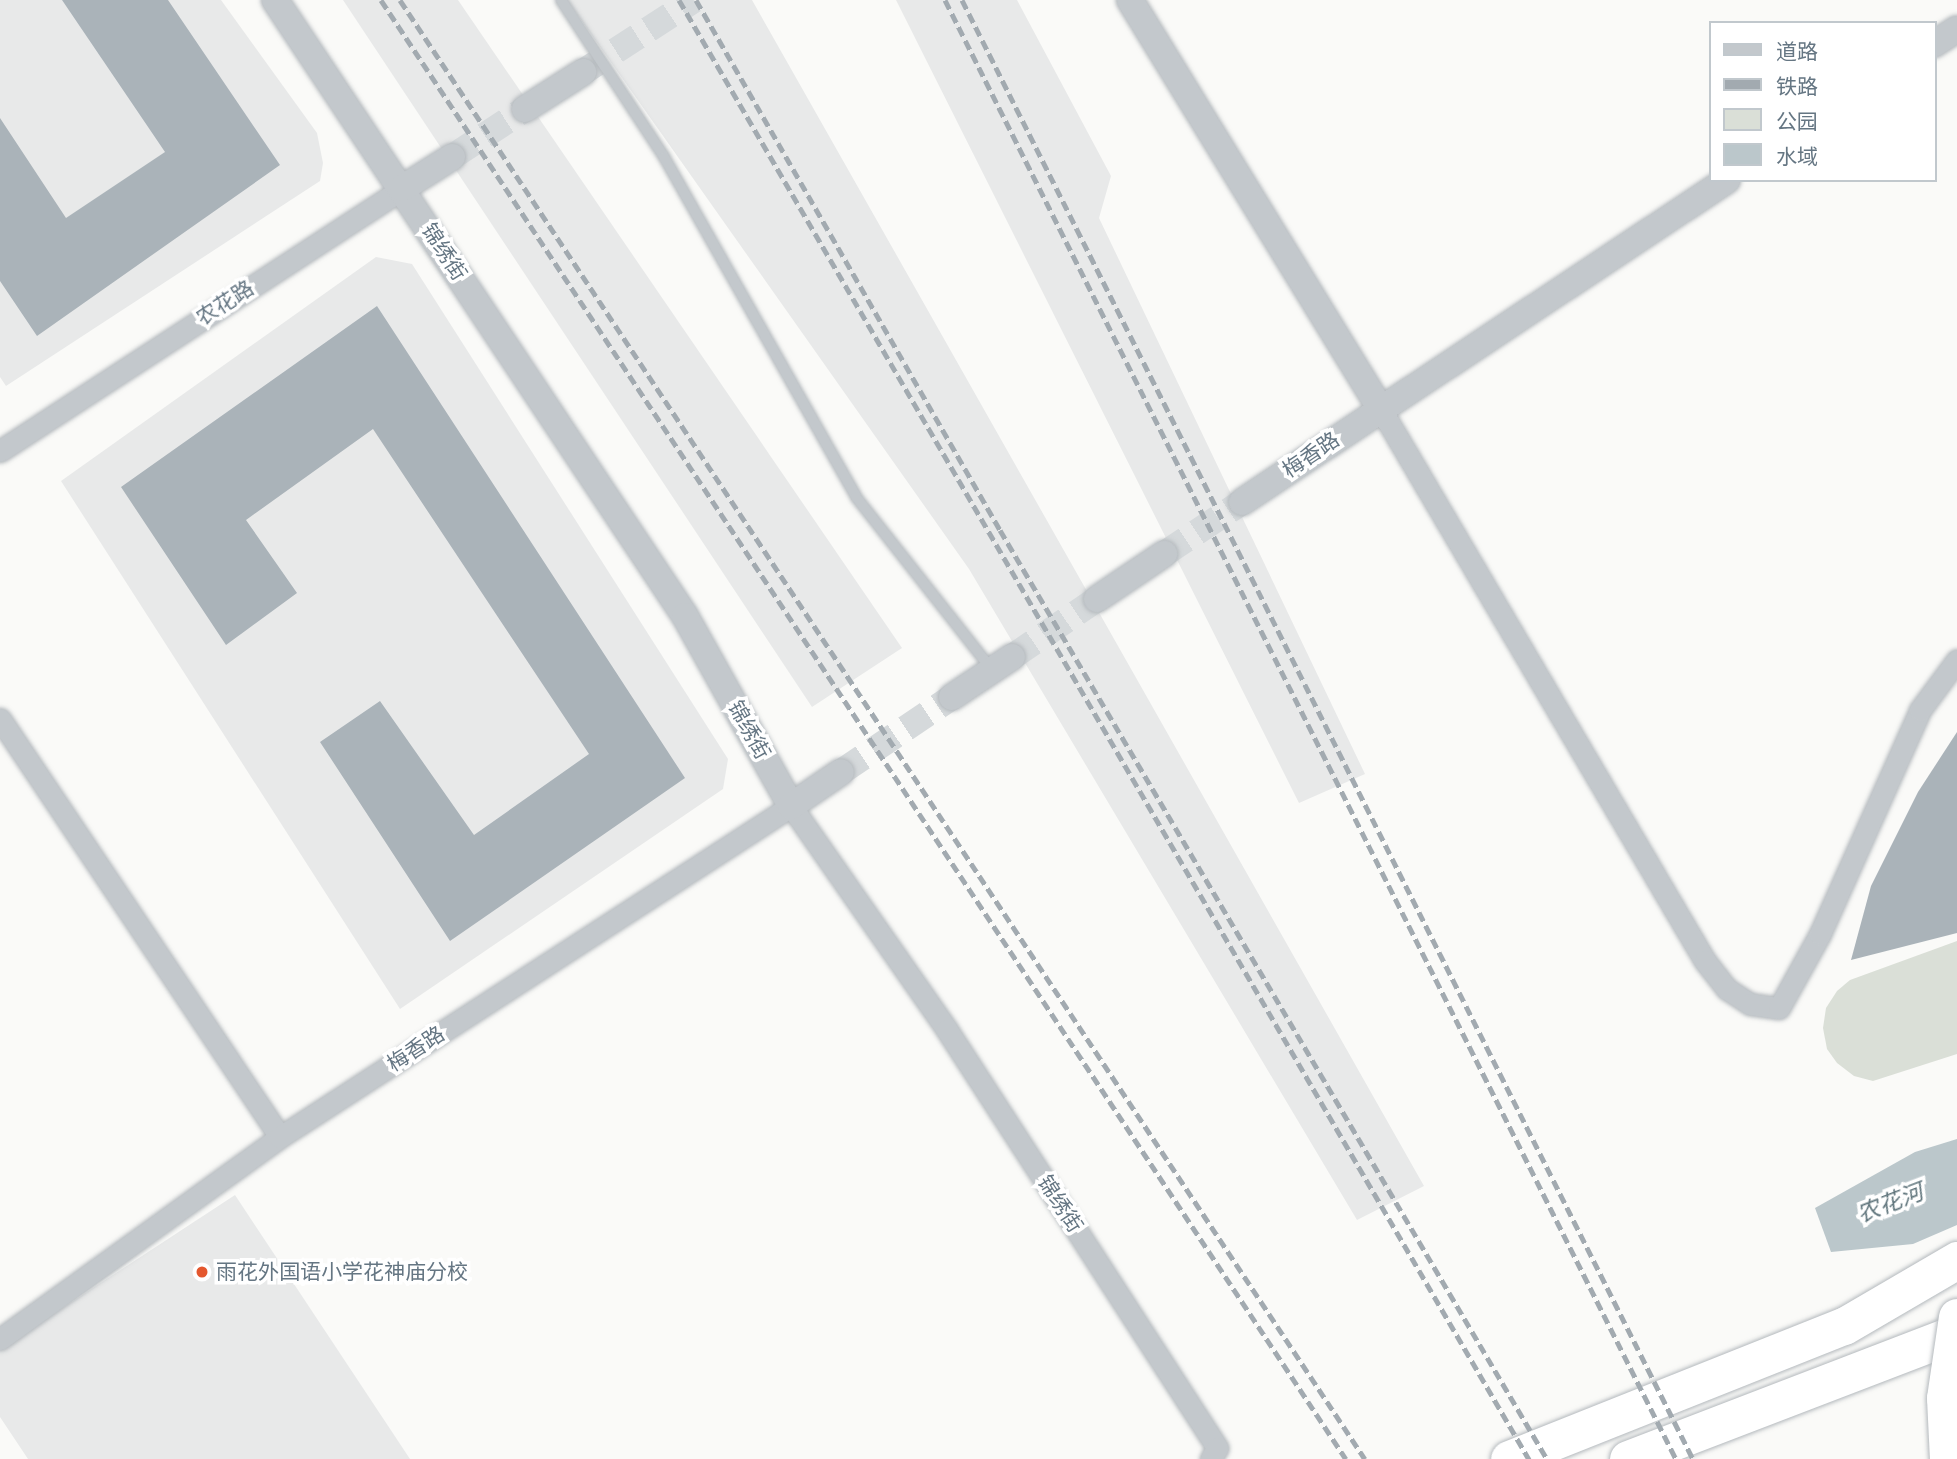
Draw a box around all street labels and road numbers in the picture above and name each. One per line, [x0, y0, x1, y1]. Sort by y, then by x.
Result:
street label: 锦绣街 [416, 219, 472, 285]
street label: 农花路 [192, 275, 258, 331]
street label: 梅香路 [1278, 427, 1344, 483]
street label: 锦绣街 [723, 696, 775, 764]
street label: 梅香路 [383, 1021, 449, 1077]
street label: 锦绣街 [1032, 1171, 1088, 1237]

